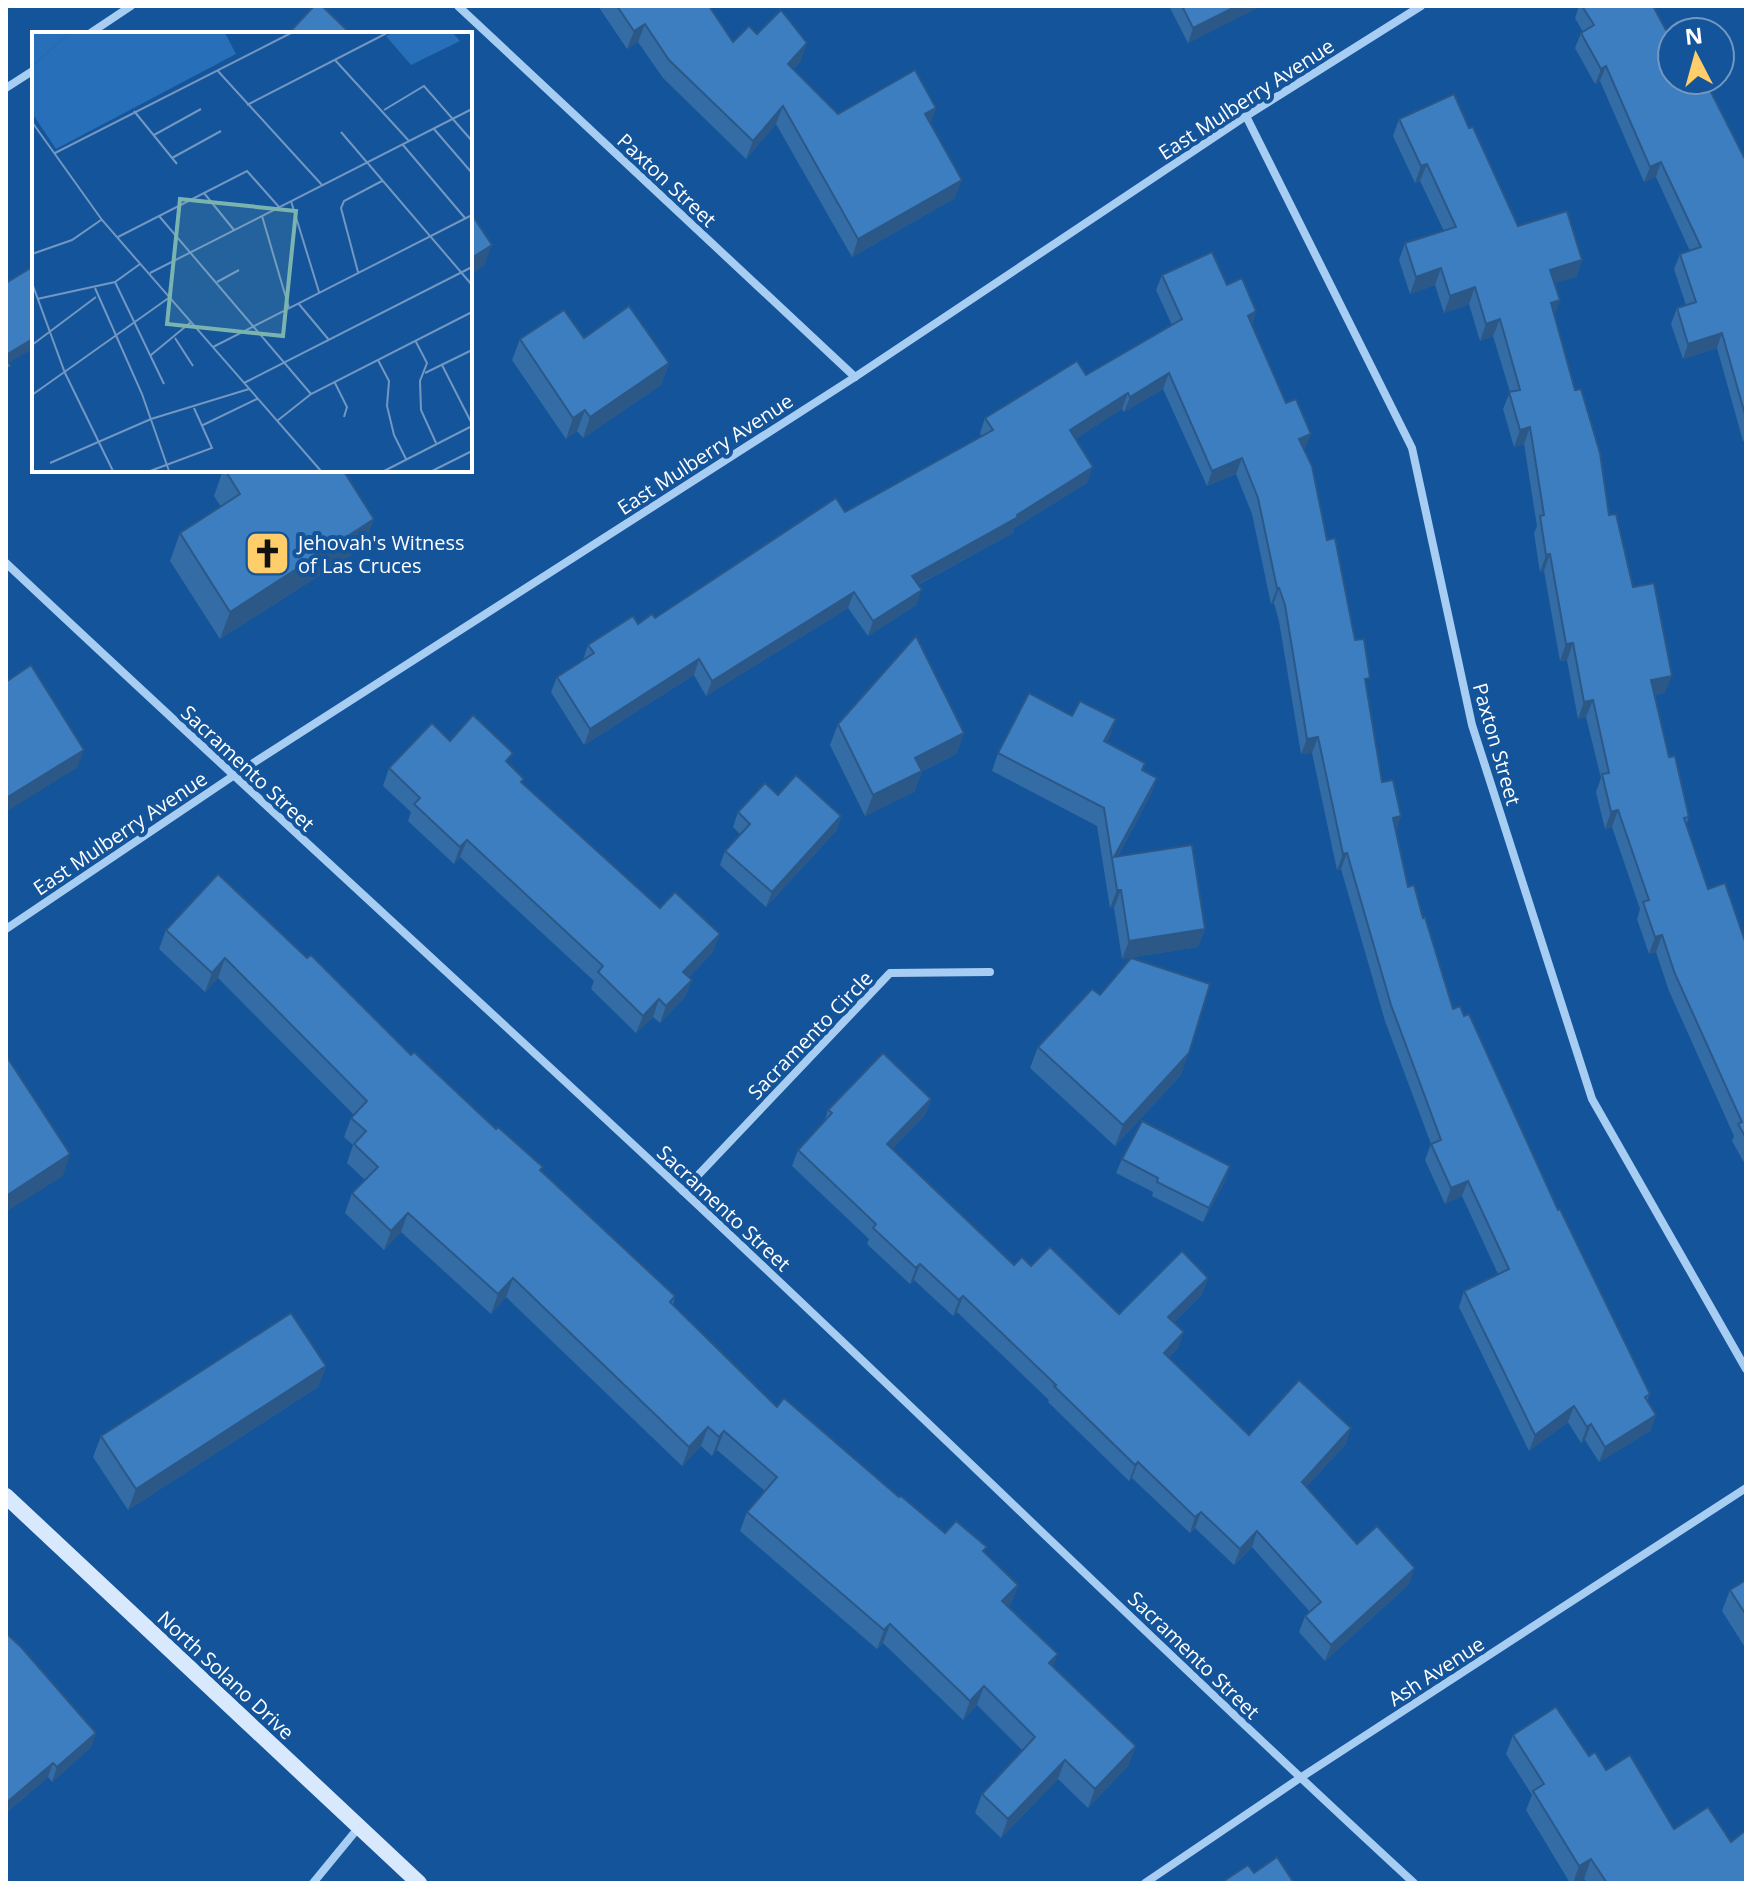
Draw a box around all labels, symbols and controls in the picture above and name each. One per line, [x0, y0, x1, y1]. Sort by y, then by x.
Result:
north arrow [1656, 16, 1736, 96]
text: N [1683, 19, 1704, 51]
inset map [32, 32, 472, 472]
street label: East Mulberry Avenue [1153, 32, 1339, 166]
street label: Paxton Street [612, 127, 722, 233]
street label: East Mulberry Avenue [612, 387, 798, 521]
place label: Jehovah's Witness of Las Cruces [296, 529, 465, 579]
church icon: Jehovah's Witness of Las Cruces [243, 530, 291, 578]
street label: Paxton Street [1467, 680, 1527, 808]
street label: Sacramento Street [175, 699, 321, 837]
street label: East Mulberry Avenue [28, 765, 212, 901]
street label: Sacramento Circle [742, 965, 878, 1105]
street label: Sacramento Street [651, 1139, 797, 1277]
street label: Sacramento Street [1122, 1585, 1266, 1725]
street label: North Solano Drive [152, 1605, 300, 1745]
street label: Ash Avenue [1383, 1630, 1489, 1712]

